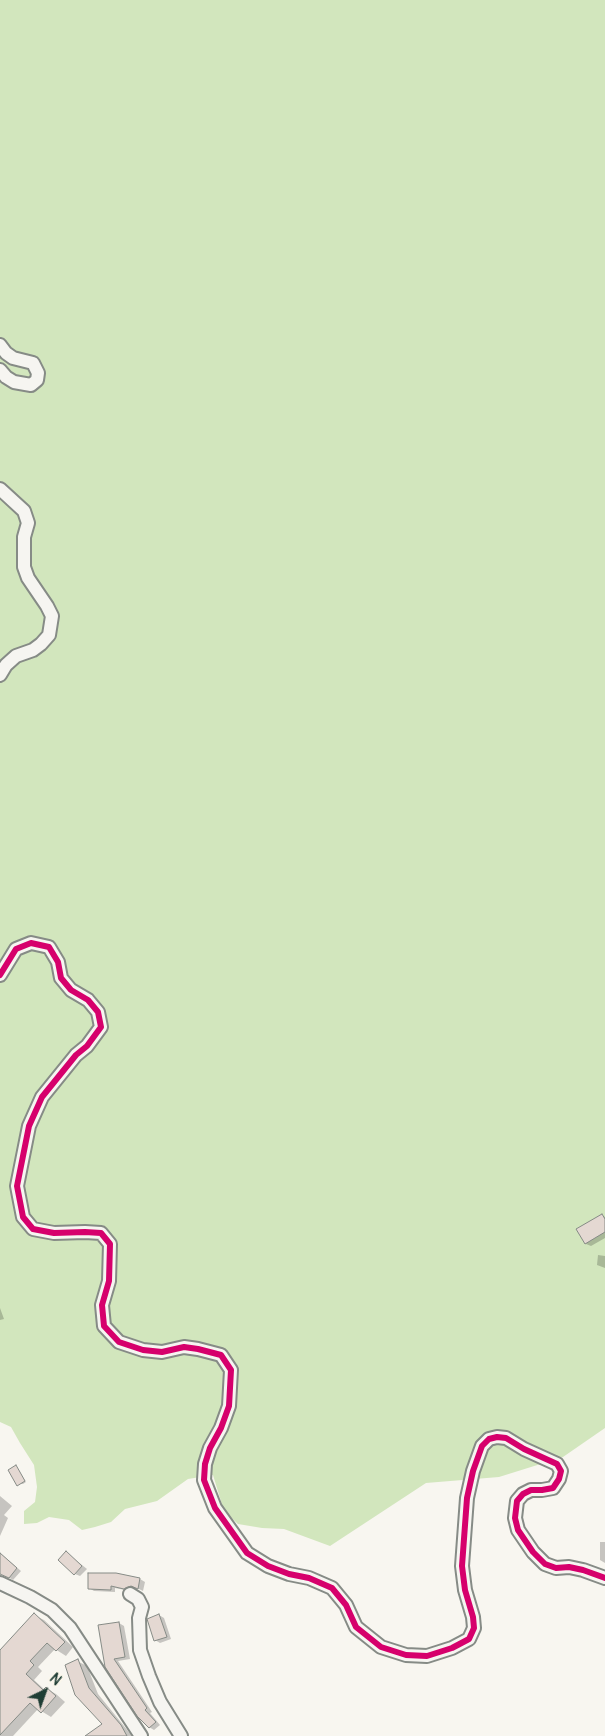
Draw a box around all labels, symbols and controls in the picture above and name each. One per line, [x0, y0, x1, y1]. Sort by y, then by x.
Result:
north arrow [20, 1666, 70, 1716]
text: N [46, 1670, 65, 1689]

